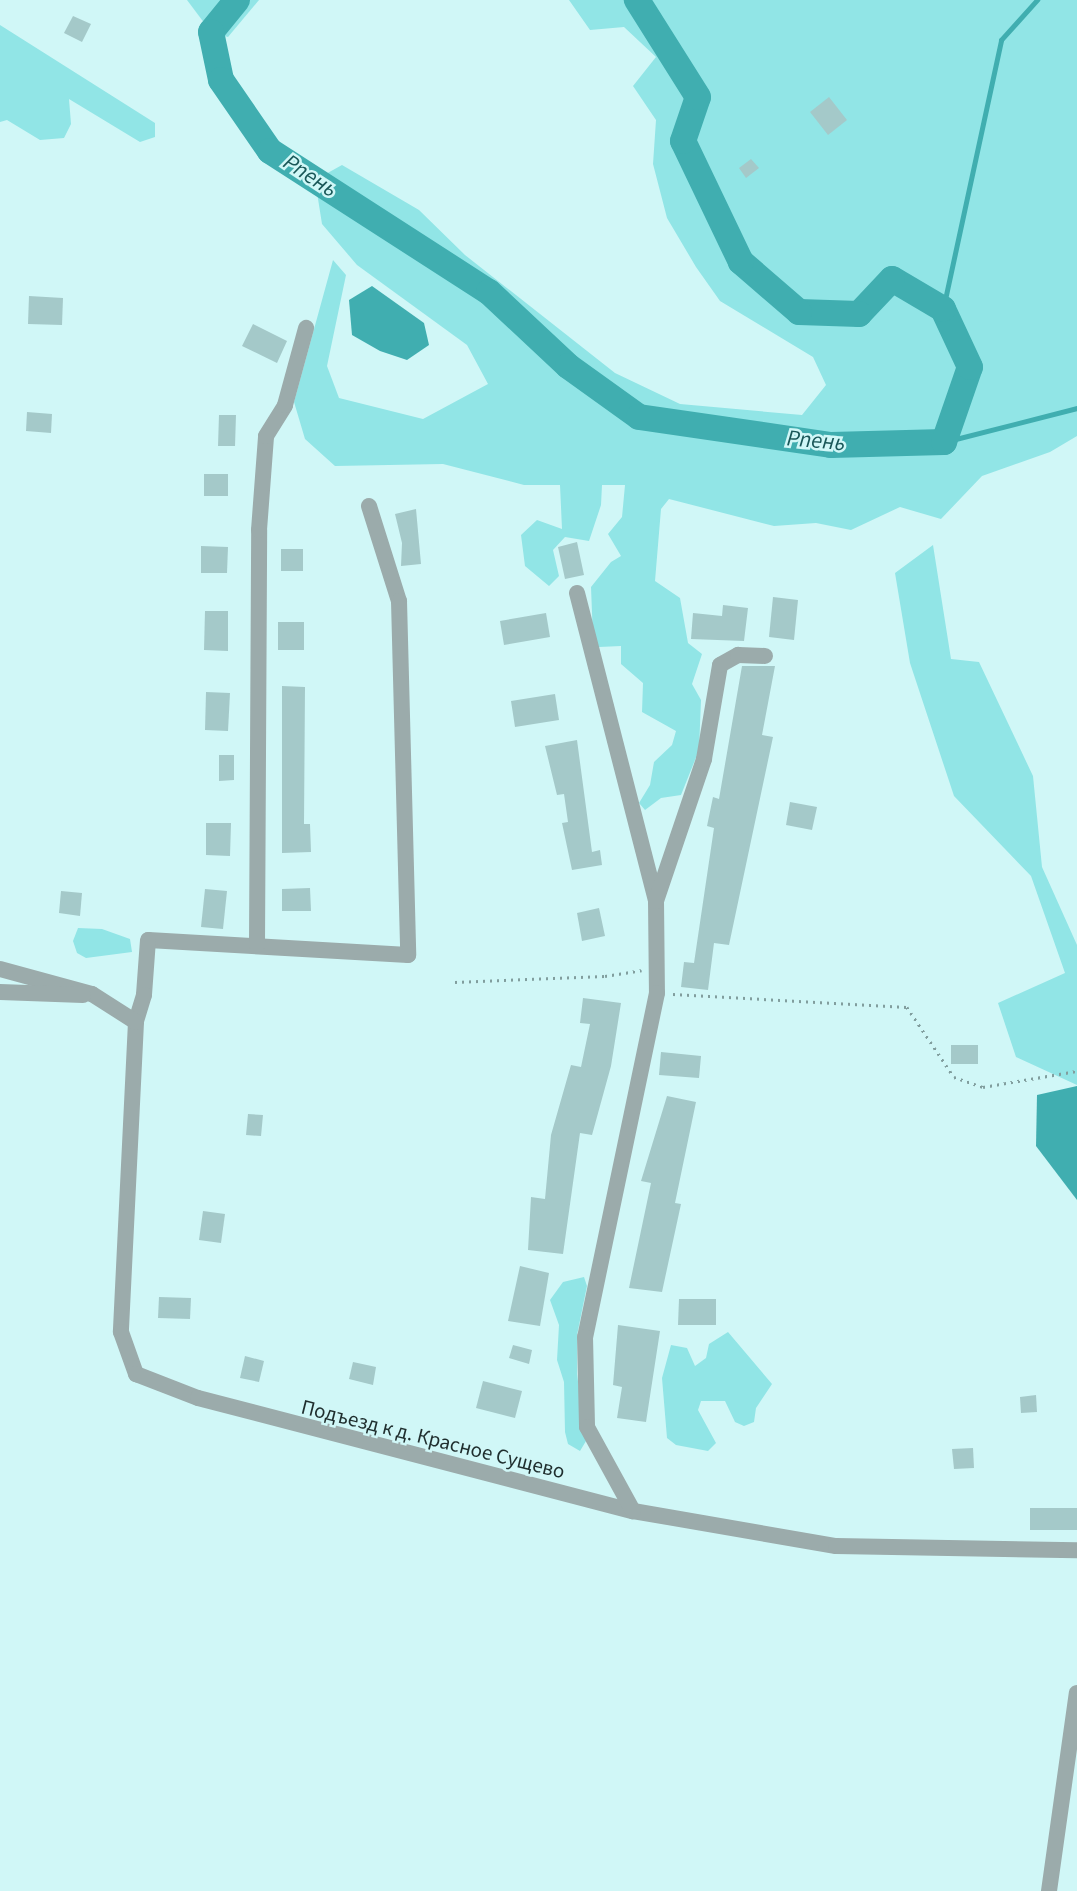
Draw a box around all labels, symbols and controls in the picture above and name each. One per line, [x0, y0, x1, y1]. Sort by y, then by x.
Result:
water label: Рпень [278, 148, 342, 204]
water label: Рпень [786, 425, 846, 457]
street label: Подъезд к д. Красное Сущево [299, 1394, 567, 1484]

